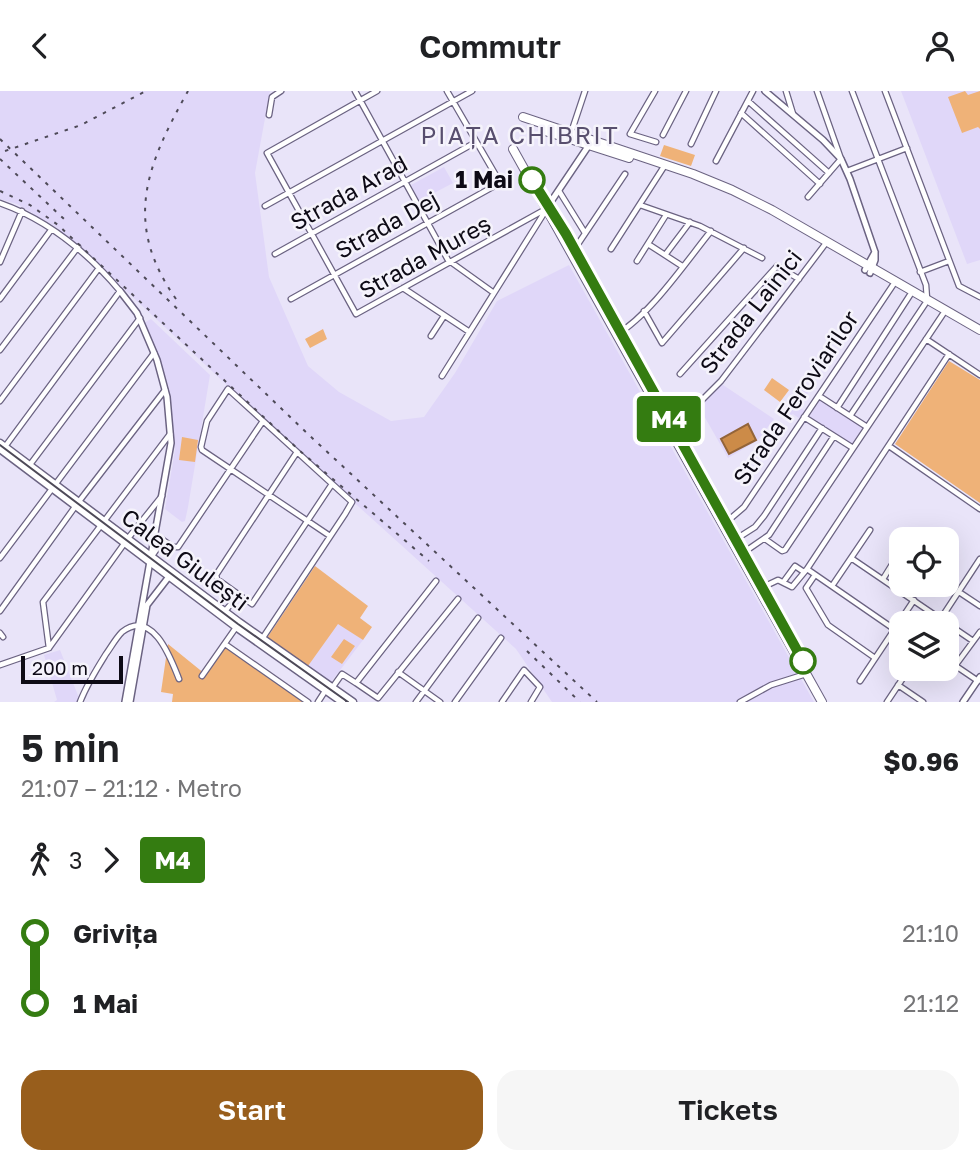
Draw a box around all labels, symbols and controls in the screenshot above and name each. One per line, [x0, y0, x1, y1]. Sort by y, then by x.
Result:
icon: back [21, 27, 59, 65]
text: Commutr [419, 27, 561, 65]
icon: person [921, 27, 959, 65]
district label: PIAȚA CHIBRIT [420, 120, 620, 150]
street label: Strada Arad [285, 149, 412, 236]
place label: 1 Mai [455, 165, 513, 193]
marker: 1 Mai [519, 167, 545, 193]
street label: Strada Dej [330, 184, 443, 264]
street label: Strada Mureș [354, 208, 496, 305]
street label: Strada Lainici [693, 244, 807, 379]
street label: Strada Feroviarilor [727, 305, 864, 490]
line badge: M4 [638, 396, 700, 442]
text: M4 [651, 404, 687, 433]
street label: Calea Giulești [116, 502, 255, 617]
map controls [889, 527, 959, 681]
button: locate [889, 527, 959, 597]
button: layers [889, 611, 959, 681]
unlabelled marker [790, 648, 816, 674]
scale bar [21, 653, 122, 685]
text: 200 m [32, 656, 88, 679]
text: 5 min [21, 725, 120, 770]
text: $0.96 [883, 746, 959, 777]
text: 21:07 – 21:12 · Metro [21, 774, 242, 802]
icon: walk [21, 841, 59, 879]
icon: forward [92, 841, 130, 879]
text: M4 [154, 845, 191, 874]
text: 3 [69, 846, 82, 874]
text: Grivița [73, 918, 158, 949]
text: 21:10 [902, 919, 959, 947]
text: 1 Mai [73, 988, 138, 1019]
text: 21:12 [903, 989, 959, 1017]
button: Start [21, 1070, 483, 1150]
button: Tickets [497, 1070, 959, 1150]

